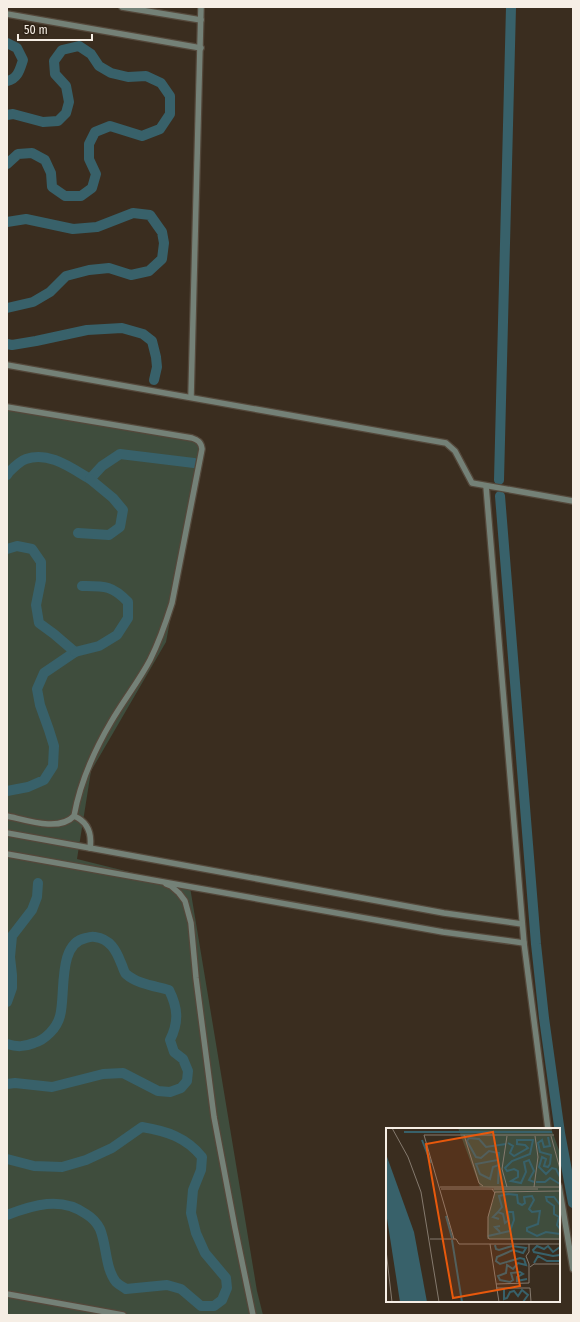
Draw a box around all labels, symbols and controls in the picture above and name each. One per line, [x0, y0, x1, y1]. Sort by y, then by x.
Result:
scale bar [18, 16, 92, 42]
text: 50 m [24, 23, 48, 37]
inset map [386, 1128, 560, 1302]

